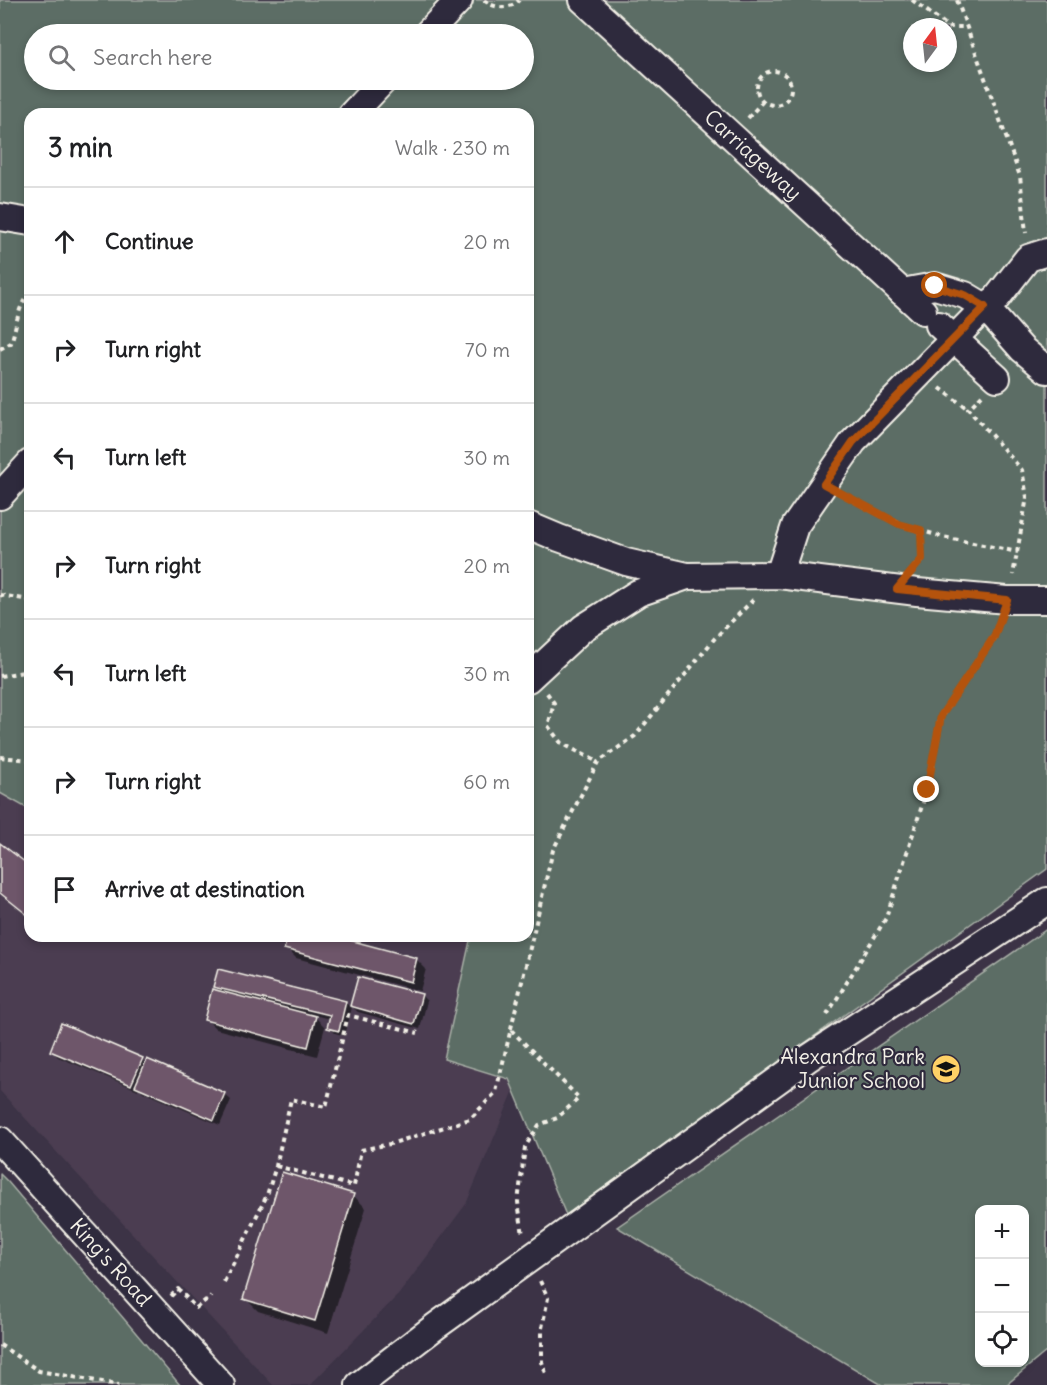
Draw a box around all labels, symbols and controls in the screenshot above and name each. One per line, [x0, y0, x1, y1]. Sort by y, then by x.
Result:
north arrow [903, 18, 957, 72]
search box [24, 24, 534, 90]
icon: search [45, 41, 78, 74]
text: Search here [93, 43, 212, 71]
street label: Carriageway [699, 103, 807, 206]
text: 3 min [48, 131, 113, 164]
text: Walk · 230 m [395, 135, 510, 160]
icon: ahead [48, 225, 81, 258]
text: Continue [105, 227, 194, 255]
text: 20 m [464, 229, 510, 254]
route start [921, 272, 947, 298]
icon: right [48, 333, 81, 366]
text: Turn right [105, 335, 201, 363]
text: 70 m [465, 337, 510, 362]
icon: left [48, 441, 81, 474]
text: Turn left [105, 443, 186, 471]
text: 30 m [463, 445, 510, 470]
icon: right [48, 549, 81, 582]
text: Turn right [105, 551, 201, 579]
text: 20 m [464, 553, 510, 578]
icon: left [48, 657, 81, 690]
text: Turn left [105, 659, 186, 687]
text: 30 m [463, 661, 510, 686]
icon: right [48, 765, 81, 798]
text: Turn right [105, 767, 201, 795]
text: 60 m [463, 769, 510, 794]
route end [913, 776, 939, 802]
icon: arrive [48, 873, 81, 906]
text: Arrive at destination [105, 875, 305, 903]
place label: Alexandra Park Junior School [780, 1043, 925, 1094]
school or university icon: Alexandra Park Junior School [930, 1053, 962, 1085]
map controls [975, 1205, 1029, 1367]
button: + [975, 1205, 1029, 1259]
street label: King's Road [64, 1213, 158, 1312]
button: − [975, 1259, 1029, 1313]
button: locate [975, 1313, 1029, 1367]

